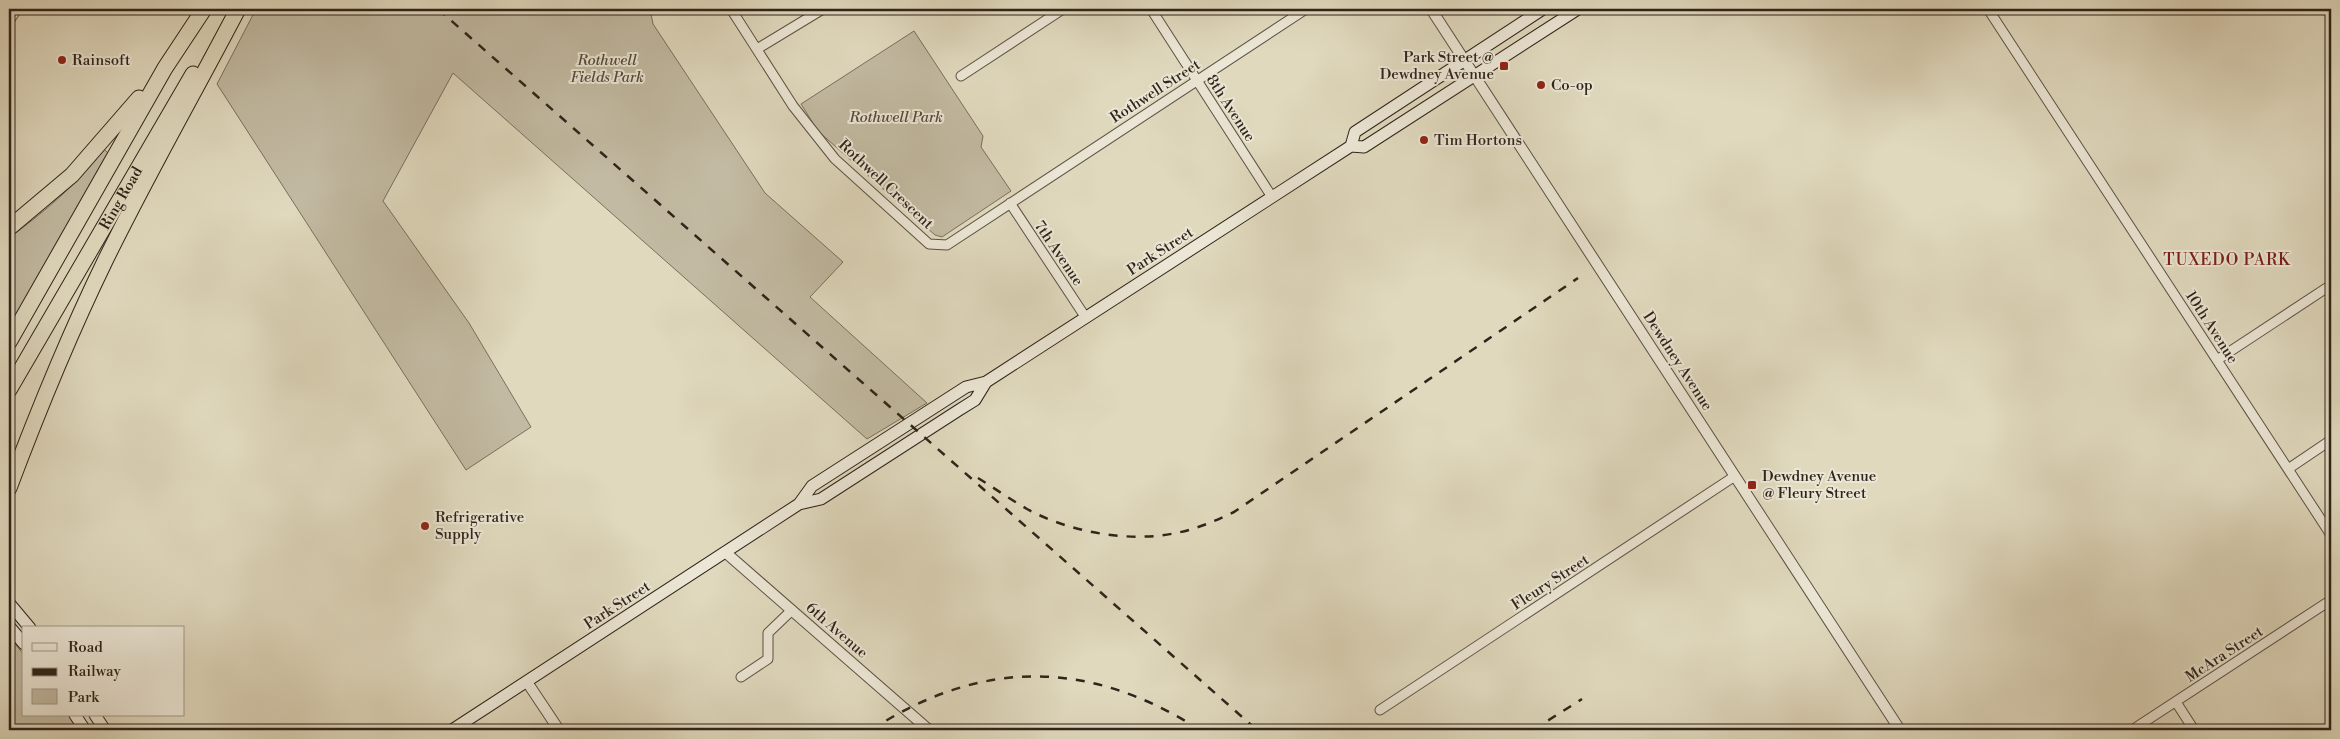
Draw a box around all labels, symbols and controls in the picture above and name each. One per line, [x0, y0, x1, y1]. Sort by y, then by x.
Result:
place label: Park Street @ Dewdney Avenue [1380, 48, 1494, 84]
place label: Rainsoft [72, 51, 131, 70]
park label: Rothwell Fields Park [570, 51, 644, 87]
marker: Rainsoft [56, 54, 68, 66]
street label: Rothwell Street [1107, 55, 1204, 128]
marker: Park Street @ Dewdney Avenue [1498, 60, 1510, 72]
street label: 8th Avenue [1202, 71, 1259, 145]
place label: Co-op [1551, 76, 1593, 95]
marker: Co-op [1535, 79, 1547, 91]
park label: Rothwell Park [848, 108, 943, 127]
place label: Tim Hortons [1434, 131, 1522, 150]
marker: Tim Hortons [1418, 134, 1430, 146]
street label: Rothwell Crescent [834, 136, 938, 234]
street label: Ring Road [95, 163, 147, 233]
street label: 7th Avenue [1030, 217, 1087, 289]
street label: Park Street [1124, 223, 1197, 280]
district label: TUXEDO PARK [2163, 250, 2291, 270]
street label: 10th Avenue [2181, 287, 2242, 367]
street label: Dewdney Avenue [1638, 308, 1717, 414]
place label: Dewdney Avenue @ Fleury Street [1762, 467, 1876, 503]
marker: Dewdney Avenue @ Fleury Street [1746, 479, 1758, 491]
place label: Refrigerative Supply [435, 508, 524, 544]
marker: Refrigerative Supply [419, 520, 431, 532]
street label: Fleury Street [1508, 550, 1593, 615]
street label: Park Street [581, 577, 654, 634]
street label: 6th Avenue [802, 598, 872, 662]
street label: McAra Street [2182, 622, 2267, 687]
legend [22, 626, 185, 716]
text: Road [68, 638, 103, 657]
text: Railway [68, 662, 122, 681]
text: Park [68, 688, 100, 707]

